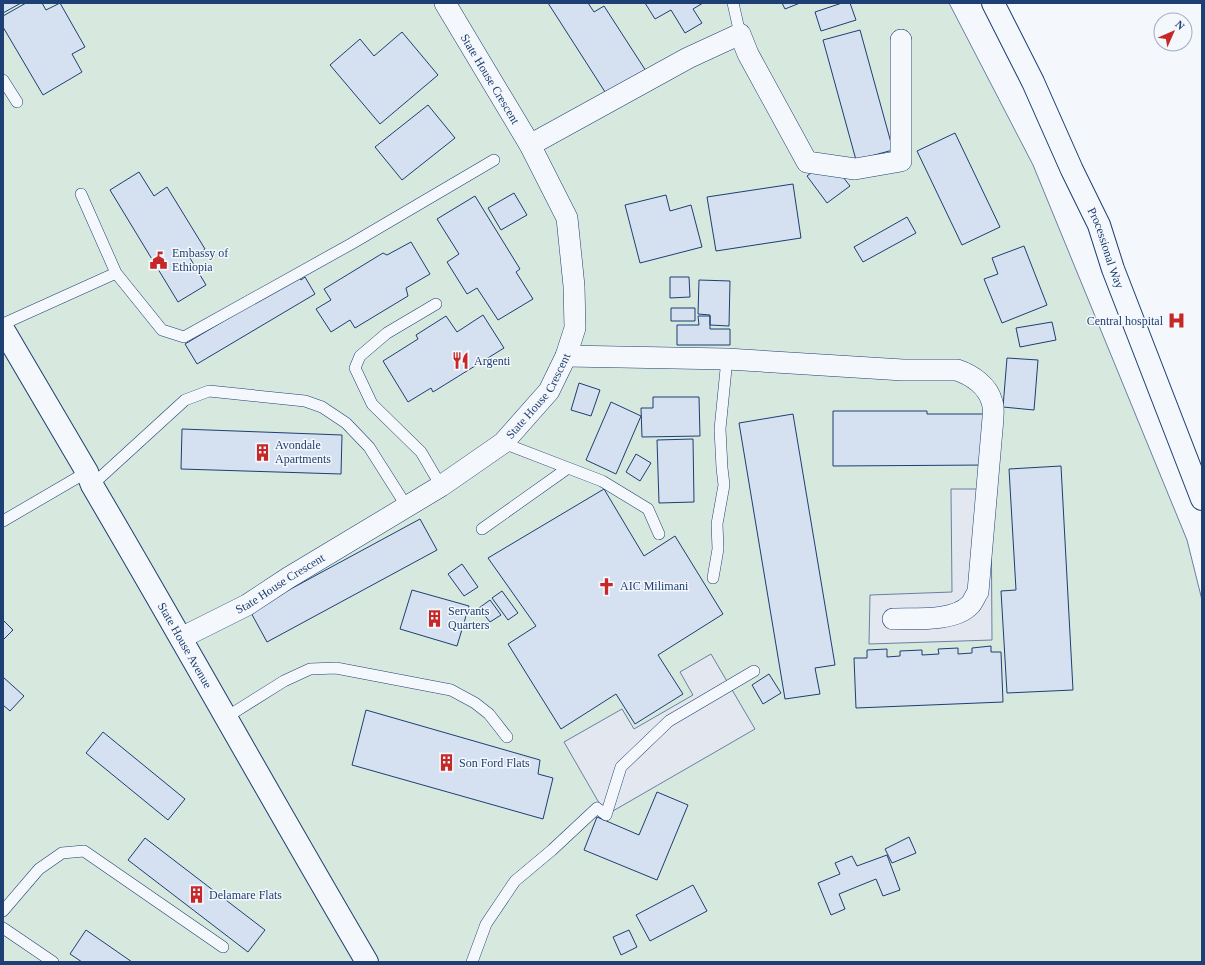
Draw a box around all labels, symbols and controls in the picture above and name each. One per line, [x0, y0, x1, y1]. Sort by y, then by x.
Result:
north arrow [1153, 12, 1193, 52]
text: N [1173, 18, 1187, 32]
street label: State House Crescent [458, 31, 523, 127]
street label: Processional Way [1084, 205, 1127, 291]
place label: Embassy of Ethiopia [172, 246, 228, 274]
public building icon: Embassy of Ethiopia [149, 250, 169, 270]
hospital icon: Central hospital [1166, 311, 1186, 331]
place label: Central hospital [1087, 314, 1164, 328]
restaurant icon: Argenti [451, 351, 471, 371]
street label: State House Crescent [503, 351, 574, 442]
place label: Argenti [474, 354, 511, 368]
place label: Avondale Apartments [275, 438, 331, 466]
building icon: Avondale Apartments [252, 442, 272, 462]
street label: State House Crescent [233, 550, 328, 617]
church icon: AIC Milimani [597, 576, 617, 596]
place label: AIC Milimani [620, 579, 689, 593]
street label: State House Avenue [155, 600, 215, 691]
place label: Servants Quarters [448, 604, 490, 632]
building icon: Servants Quarters [425, 608, 445, 628]
building icon: Son Ford Flats [436, 753, 456, 773]
place label: Son Ford Flats [459, 756, 530, 770]
building icon: Delamare Flats [186, 885, 206, 905]
place label: Delamare Flats [209, 888, 282, 902]

